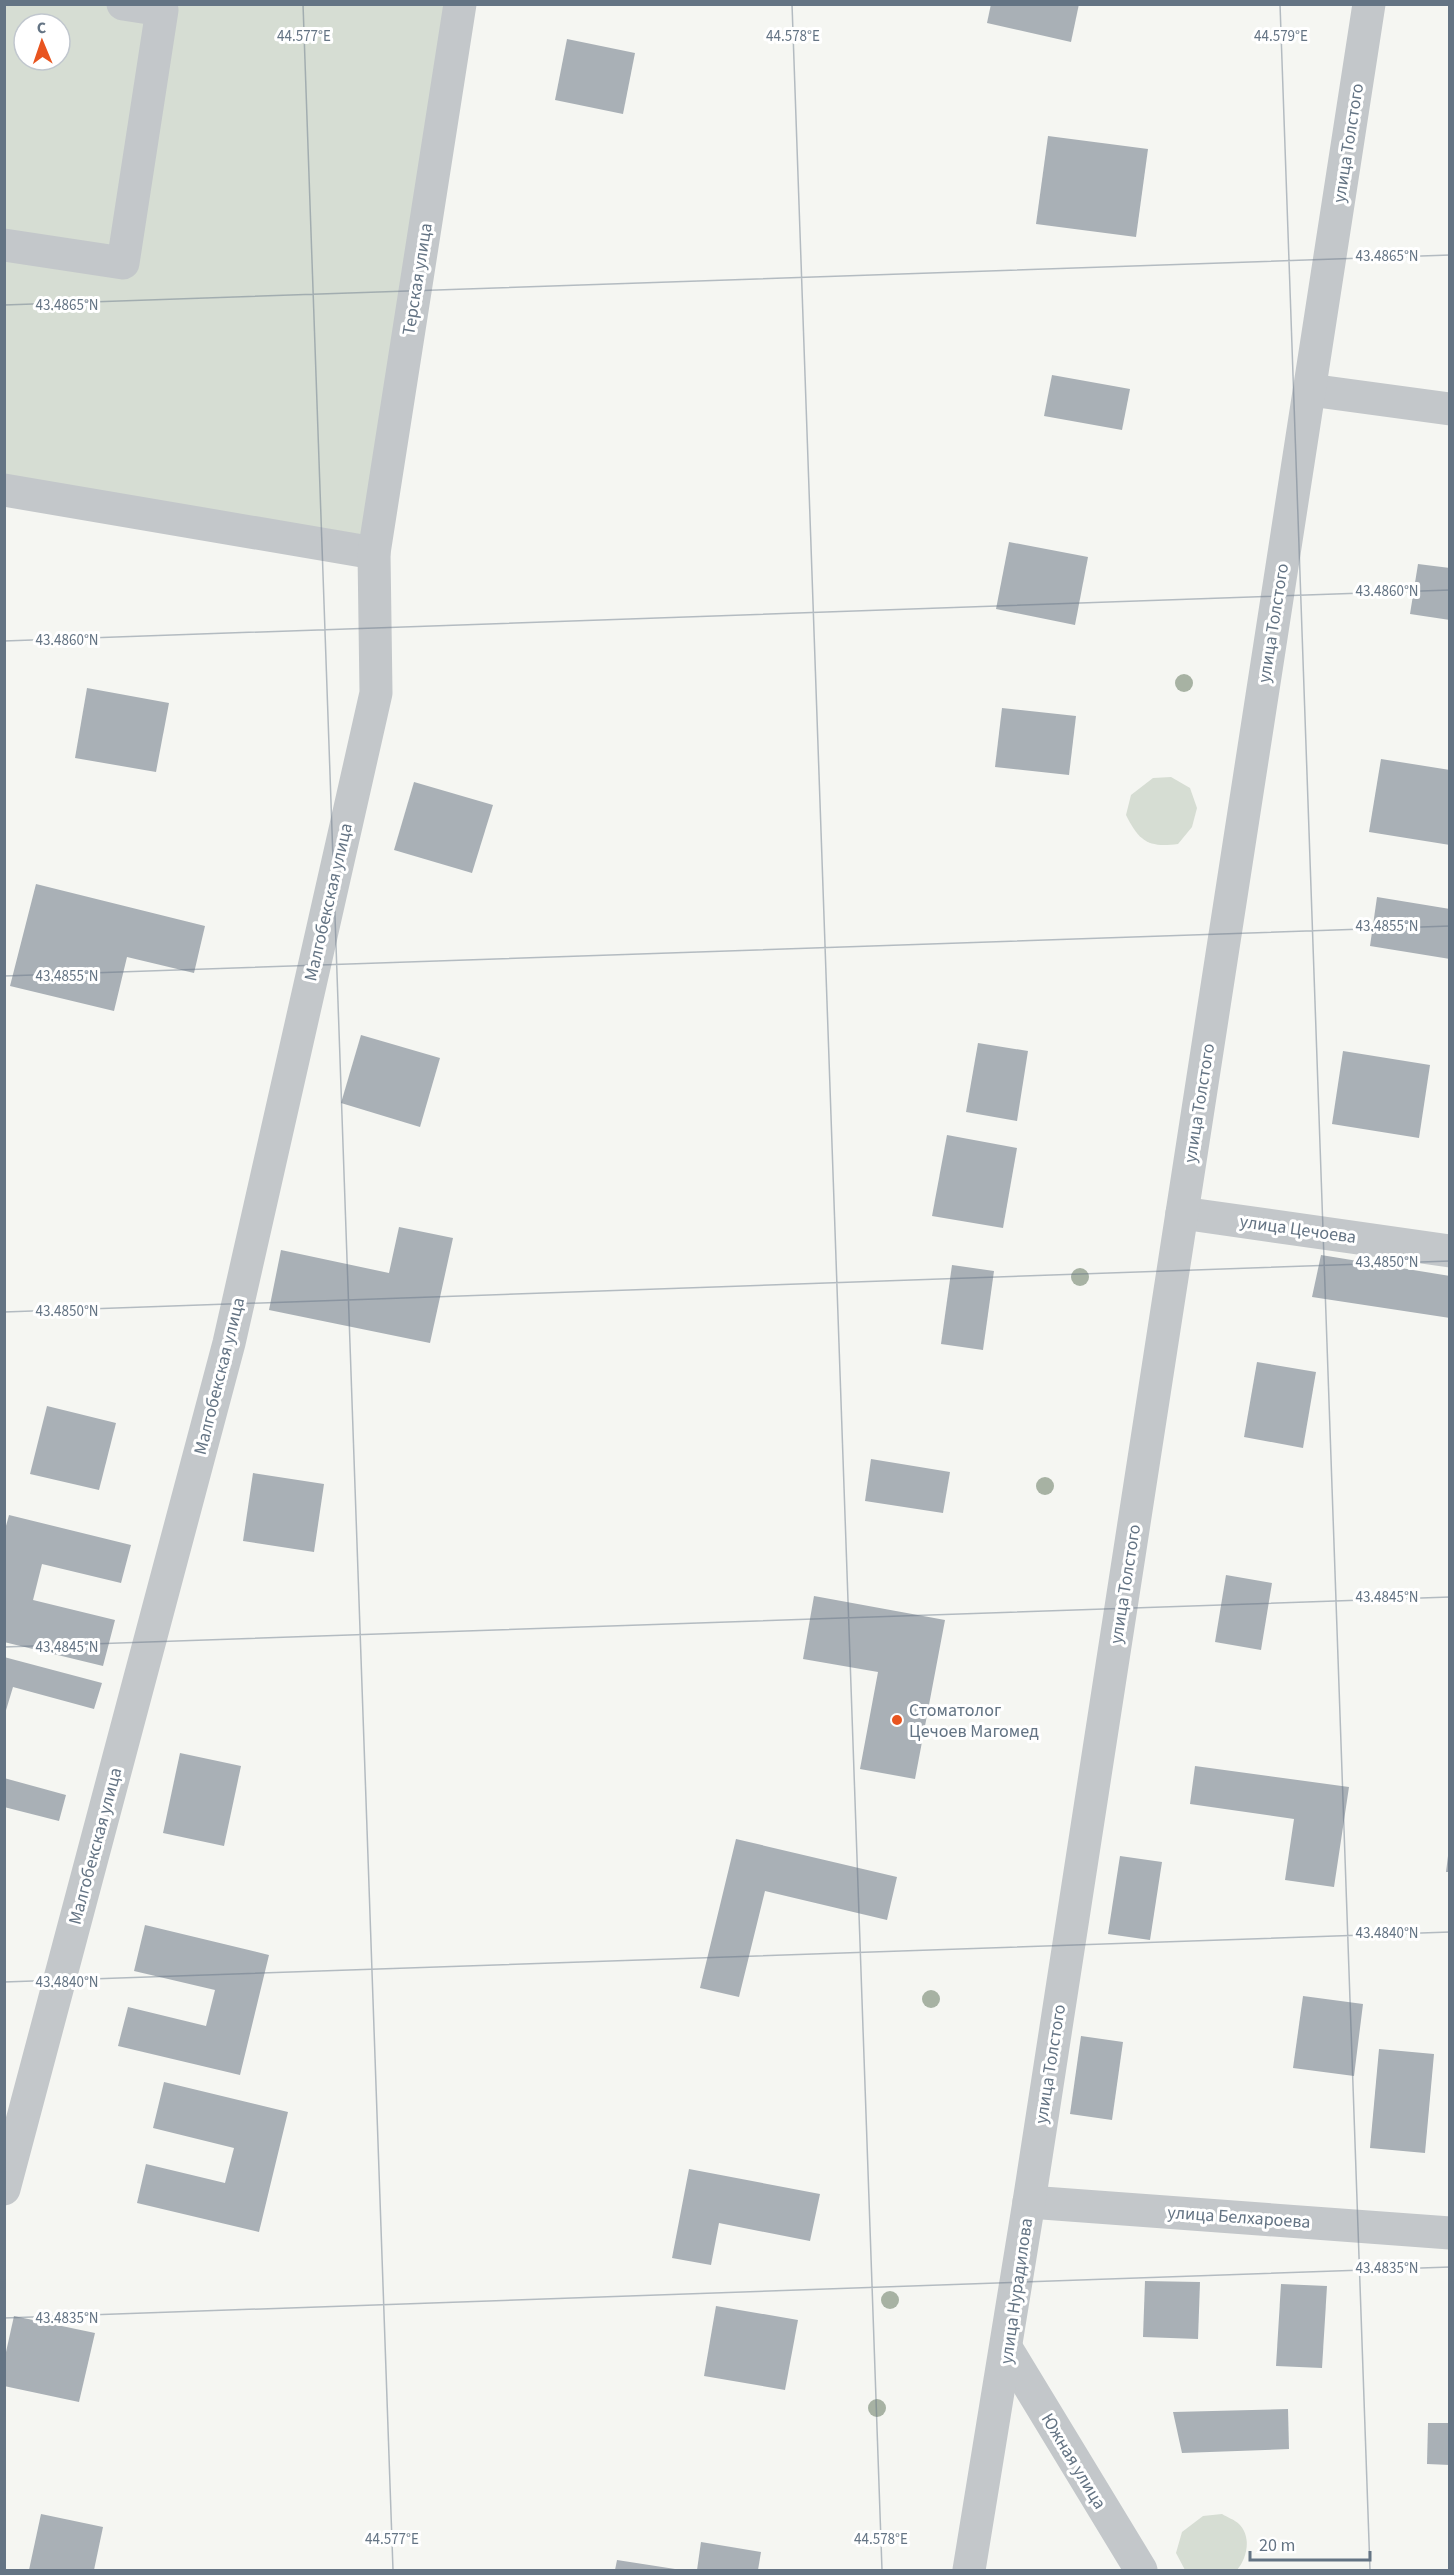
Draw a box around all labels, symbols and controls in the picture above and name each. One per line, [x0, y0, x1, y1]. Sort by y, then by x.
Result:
north arrow [12, 12, 72, 72]
text: С [36, 17, 47, 39]
text: 44.577°E [277, 26, 331, 47]
text: 44.578°E [766, 26, 820, 47]
text: 44.579°E [1254, 26, 1308, 47]
street label: улица Толстого [1327, 81, 1370, 205]
street label: Терская улица [396, 221, 439, 337]
text: 43.4865°N [1355, 246, 1419, 267]
text: 43.4865°N [35, 295, 99, 316]
street label: улица Толстого [1252, 561, 1295, 685]
text: 43.4860°N [1355, 581, 1419, 602]
text: 43.4860°N [35, 630, 99, 651]
street label: Малгобекская улица [298, 821, 359, 984]
text: 43.4855°N [1355, 916, 1419, 937]
text: 43.4855°N [35, 966, 99, 987]
street label: улица Толстого [1178, 1041, 1221, 1165]
street label: улица Цечоева [1238, 1209, 1358, 1250]
text: 43.4850°N [1355, 1252, 1419, 1273]
street label: Малгобекская улица [188, 1295, 251, 1457]
text: 43.4850°N [35, 1301, 99, 1322]
street label: улица Толстого [1104, 1522, 1147, 1646]
text: 43.4845°N [1355, 1587, 1419, 1608]
text: 43.4845°N [35, 1637, 99, 1658]
place label: Стоматолог Цечоев Магомед [909, 1698, 1039, 1744]
marker: Стоматолог Цечоев Магомед [890, 1713, 904, 1727]
street label: Малгобекская улица [63, 1765, 128, 1927]
text: 43.4840°N [1355, 1923, 1419, 1944]
text: 43.4840°N [35, 1972, 99, 1993]
street label: улица Толстого [1029, 2002, 1072, 2126]
street label: улица Белхароева [1167, 2200, 1311, 2235]
street label: улица Нурадилова [994, 2217, 1039, 2366]
text: 43.4835°N [1355, 2258, 1419, 2279]
text: 43.4835°N [35, 2308, 99, 2329]
street label: Южная улица [1035, 2409, 1112, 2514]
scale bar [1250, 2524, 1370, 2562]
text: 44.577°E [365, 2529, 419, 2550]
text: 44.578°E [854, 2529, 908, 2550]
text: 20 m [1259, 2533, 1295, 2558]

